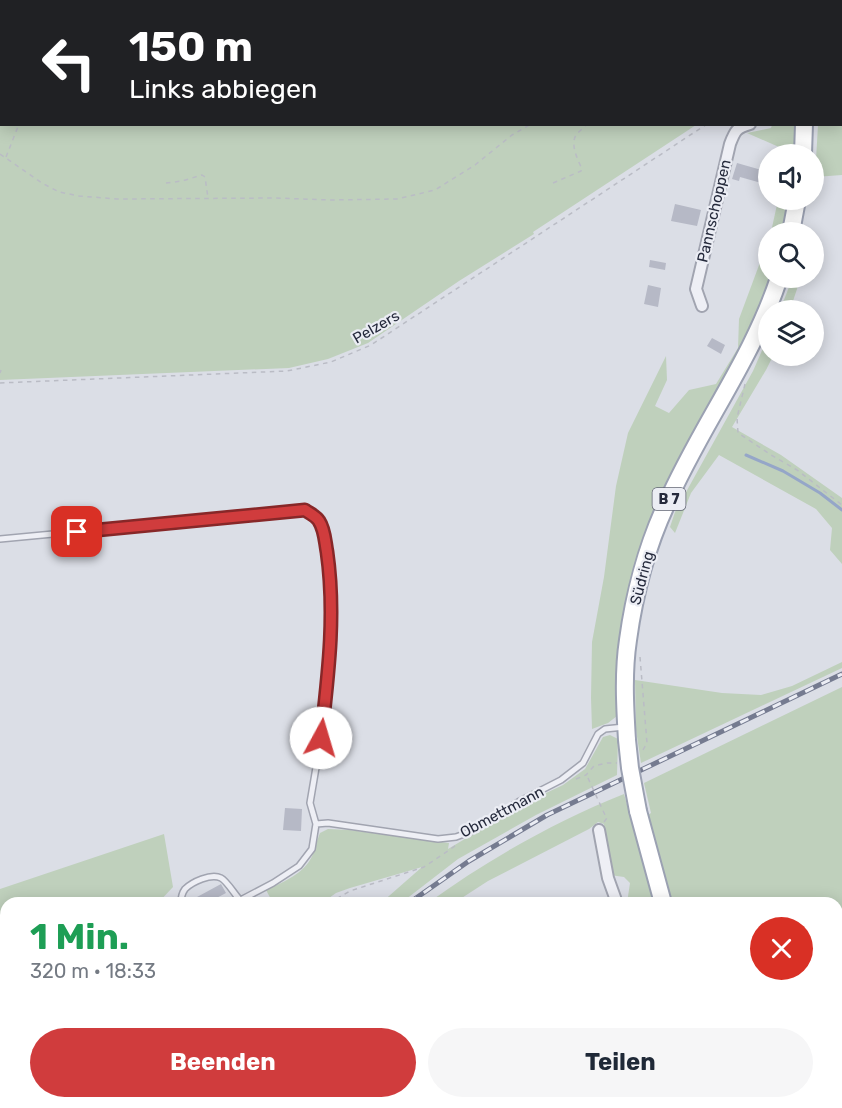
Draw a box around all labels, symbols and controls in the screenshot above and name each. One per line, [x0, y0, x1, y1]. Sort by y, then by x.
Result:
text: 150 m [129, 22, 253, 72]
icon: left [30, 24, 108, 102]
text: Links abbiegen [129, 73, 317, 105]
map controls [758, 144, 824, 366]
button: sound [758, 144, 824, 210]
street label: Pannschoppen [693, 158, 735, 264]
button: search [758, 222, 824, 288]
button: layers [758, 300, 824, 366]
street label: Pelzers [349, 306, 403, 348]
road number: B 7 [652, 488, 686, 510]
pin [51, 506, 102, 557]
icon: arrive [60, 515, 93, 548]
street label: Südring [626, 549, 658, 607]
position arrow [289, 706, 353, 770]
street label: Obmettmann [457, 782, 547, 842]
text: 1 Min. [30, 915, 129, 958]
button: close [750, 917, 813, 980]
text: 320 m · 18:33 [30, 959, 156, 983]
button: Beenden [30, 1028, 416, 1097]
button: Teilen [428, 1028, 813, 1097]

